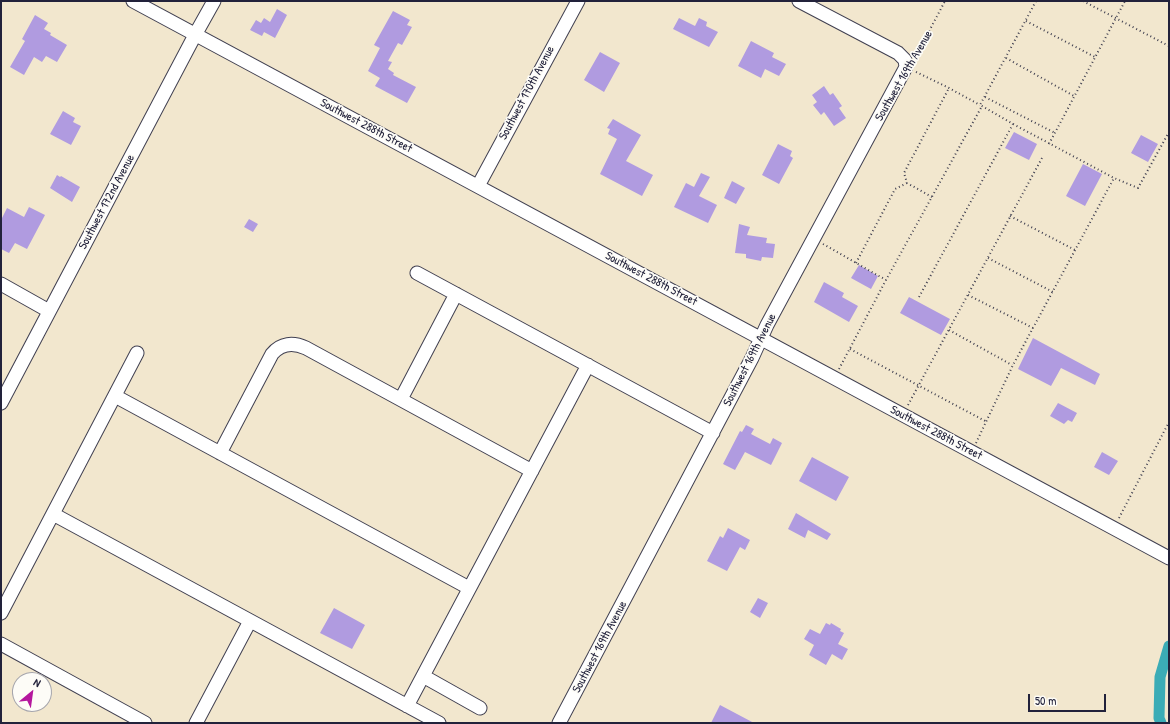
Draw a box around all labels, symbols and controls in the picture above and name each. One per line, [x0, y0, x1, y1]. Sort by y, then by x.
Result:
street label: Southwest 169th Avenue [872, 28, 936, 124]
street label: Southwest 170th Avenue [496, 44, 558, 142]
street label: Southwest 288th Street [318, 96, 414, 156]
street label: Southwest 172nd Avenue [76, 152, 138, 252]
street label: Southwest 288th Street [603, 249, 699, 309]
street label: Southwest 169th Avenue [720, 311, 780, 409]
street label: Southwest 288th Street [888, 403, 984, 463]
street label: Southwest 169th Avenue [570, 599, 630, 695]
north arrow [12, 672, 52, 712]
text: N [31, 675, 43, 690]
scale bar [1030, 686, 1108, 712]
text: 50 m [1035, 692, 1056, 709]

